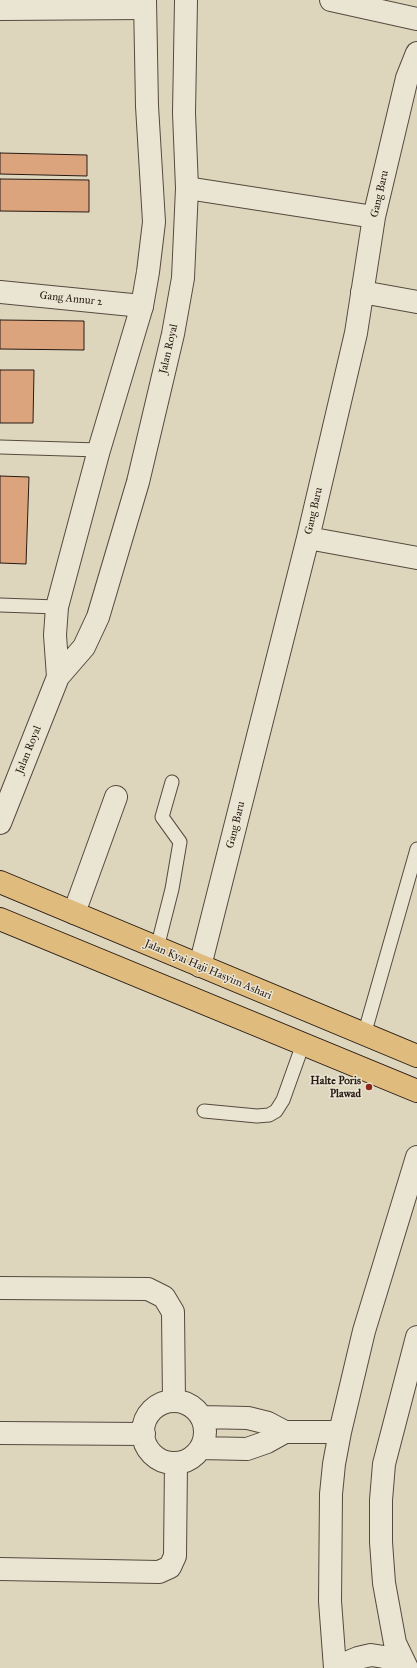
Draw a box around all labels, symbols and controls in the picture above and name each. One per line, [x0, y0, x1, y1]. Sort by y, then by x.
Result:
street label: Gang Baru [368, 169, 392, 219]
street label: Gang Annur 2 [39, 289, 103, 309]
street label: Jalan Royal [157, 323, 181, 375]
street label: Gang Baru [302, 486, 326, 536]
street label: Jalan Royal [13, 724, 45, 776]
street label: Gang Baru [224, 800, 248, 850]
street label: Jalan Kyai Haji Hasyim Ashari [142, 937, 274, 1003]
place label: Halte Poris Plawad [310, 1074, 361, 1100]
marker: Halte Poris Plawad [364, 1082, 374, 1092]

